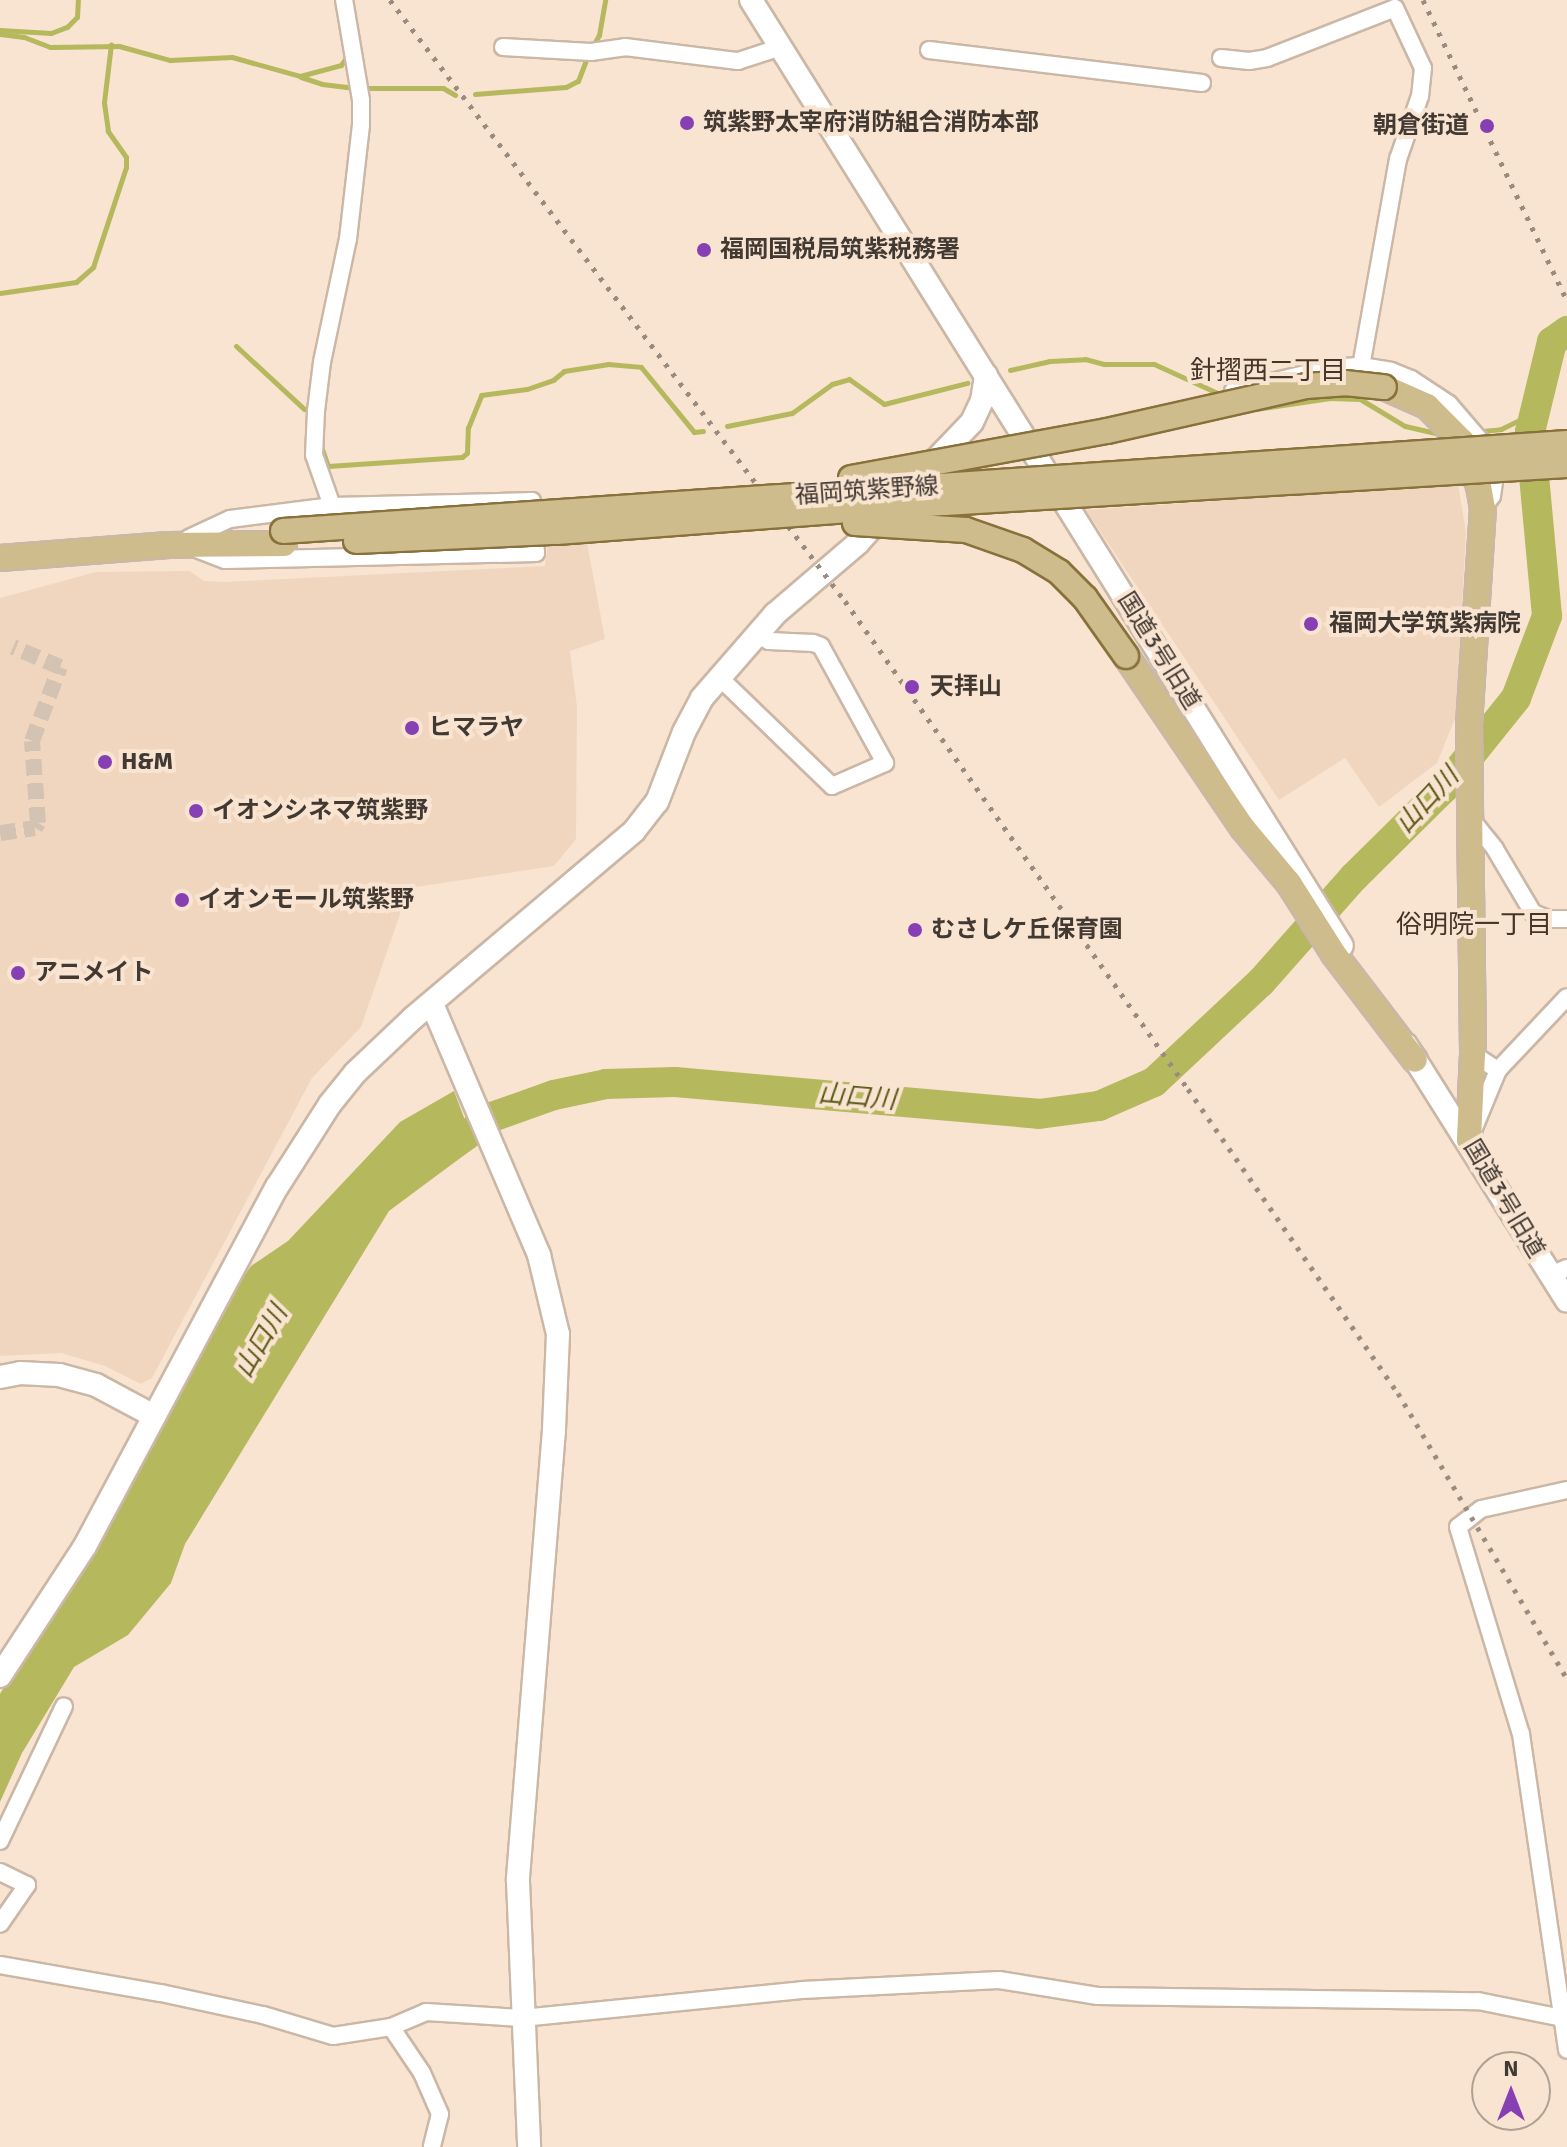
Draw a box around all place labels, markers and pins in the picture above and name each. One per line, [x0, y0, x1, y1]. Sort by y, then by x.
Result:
place label: 筑紫野太宰府消防組合消防本部 [703, 109, 1039, 137]
place label: 朝倉街道 [1373, 112, 1469, 140]
marker: 筑紫野太宰府消防組合消防本部 [678, 114, 696, 132]
marker: 朝倉街道 [1476, 115, 1498, 137]
place label: 福岡国税局筑紫税務署 [720, 236, 960, 264]
marker: 福岡国税局筑紫税務署 [695, 241, 713, 259]
place label: 福岡大学筑紫病院 [1329, 610, 1521, 638]
marker: 福岡大学筑紫病院 [1300, 613, 1322, 635]
place label: 天拝山 [930, 673, 1002, 701]
marker: 天拝山 [901, 676, 923, 698]
place label: ヒマラヤ [428, 714, 524, 742]
marker: ヒマラヤ [403, 719, 421, 737]
place label: H&M [121, 748, 173, 776]
marker: H&M [96, 753, 114, 771]
place label: イオンシネマ筑紫野 [212, 797, 428, 825]
marker: イオンシネマ筑紫野 [187, 802, 205, 820]
place label: イオンモール筑紫野 [198, 886, 414, 914]
marker: イオンモール筑紫野 [173, 891, 191, 909]
place label: むさしケ丘保育園 [931, 916, 1123, 944]
marker: むさしケ丘保育園 [906, 921, 924, 939]
place label: アニメイト [34, 959, 154, 987]
marker: アニメイト [9, 964, 27, 982]

